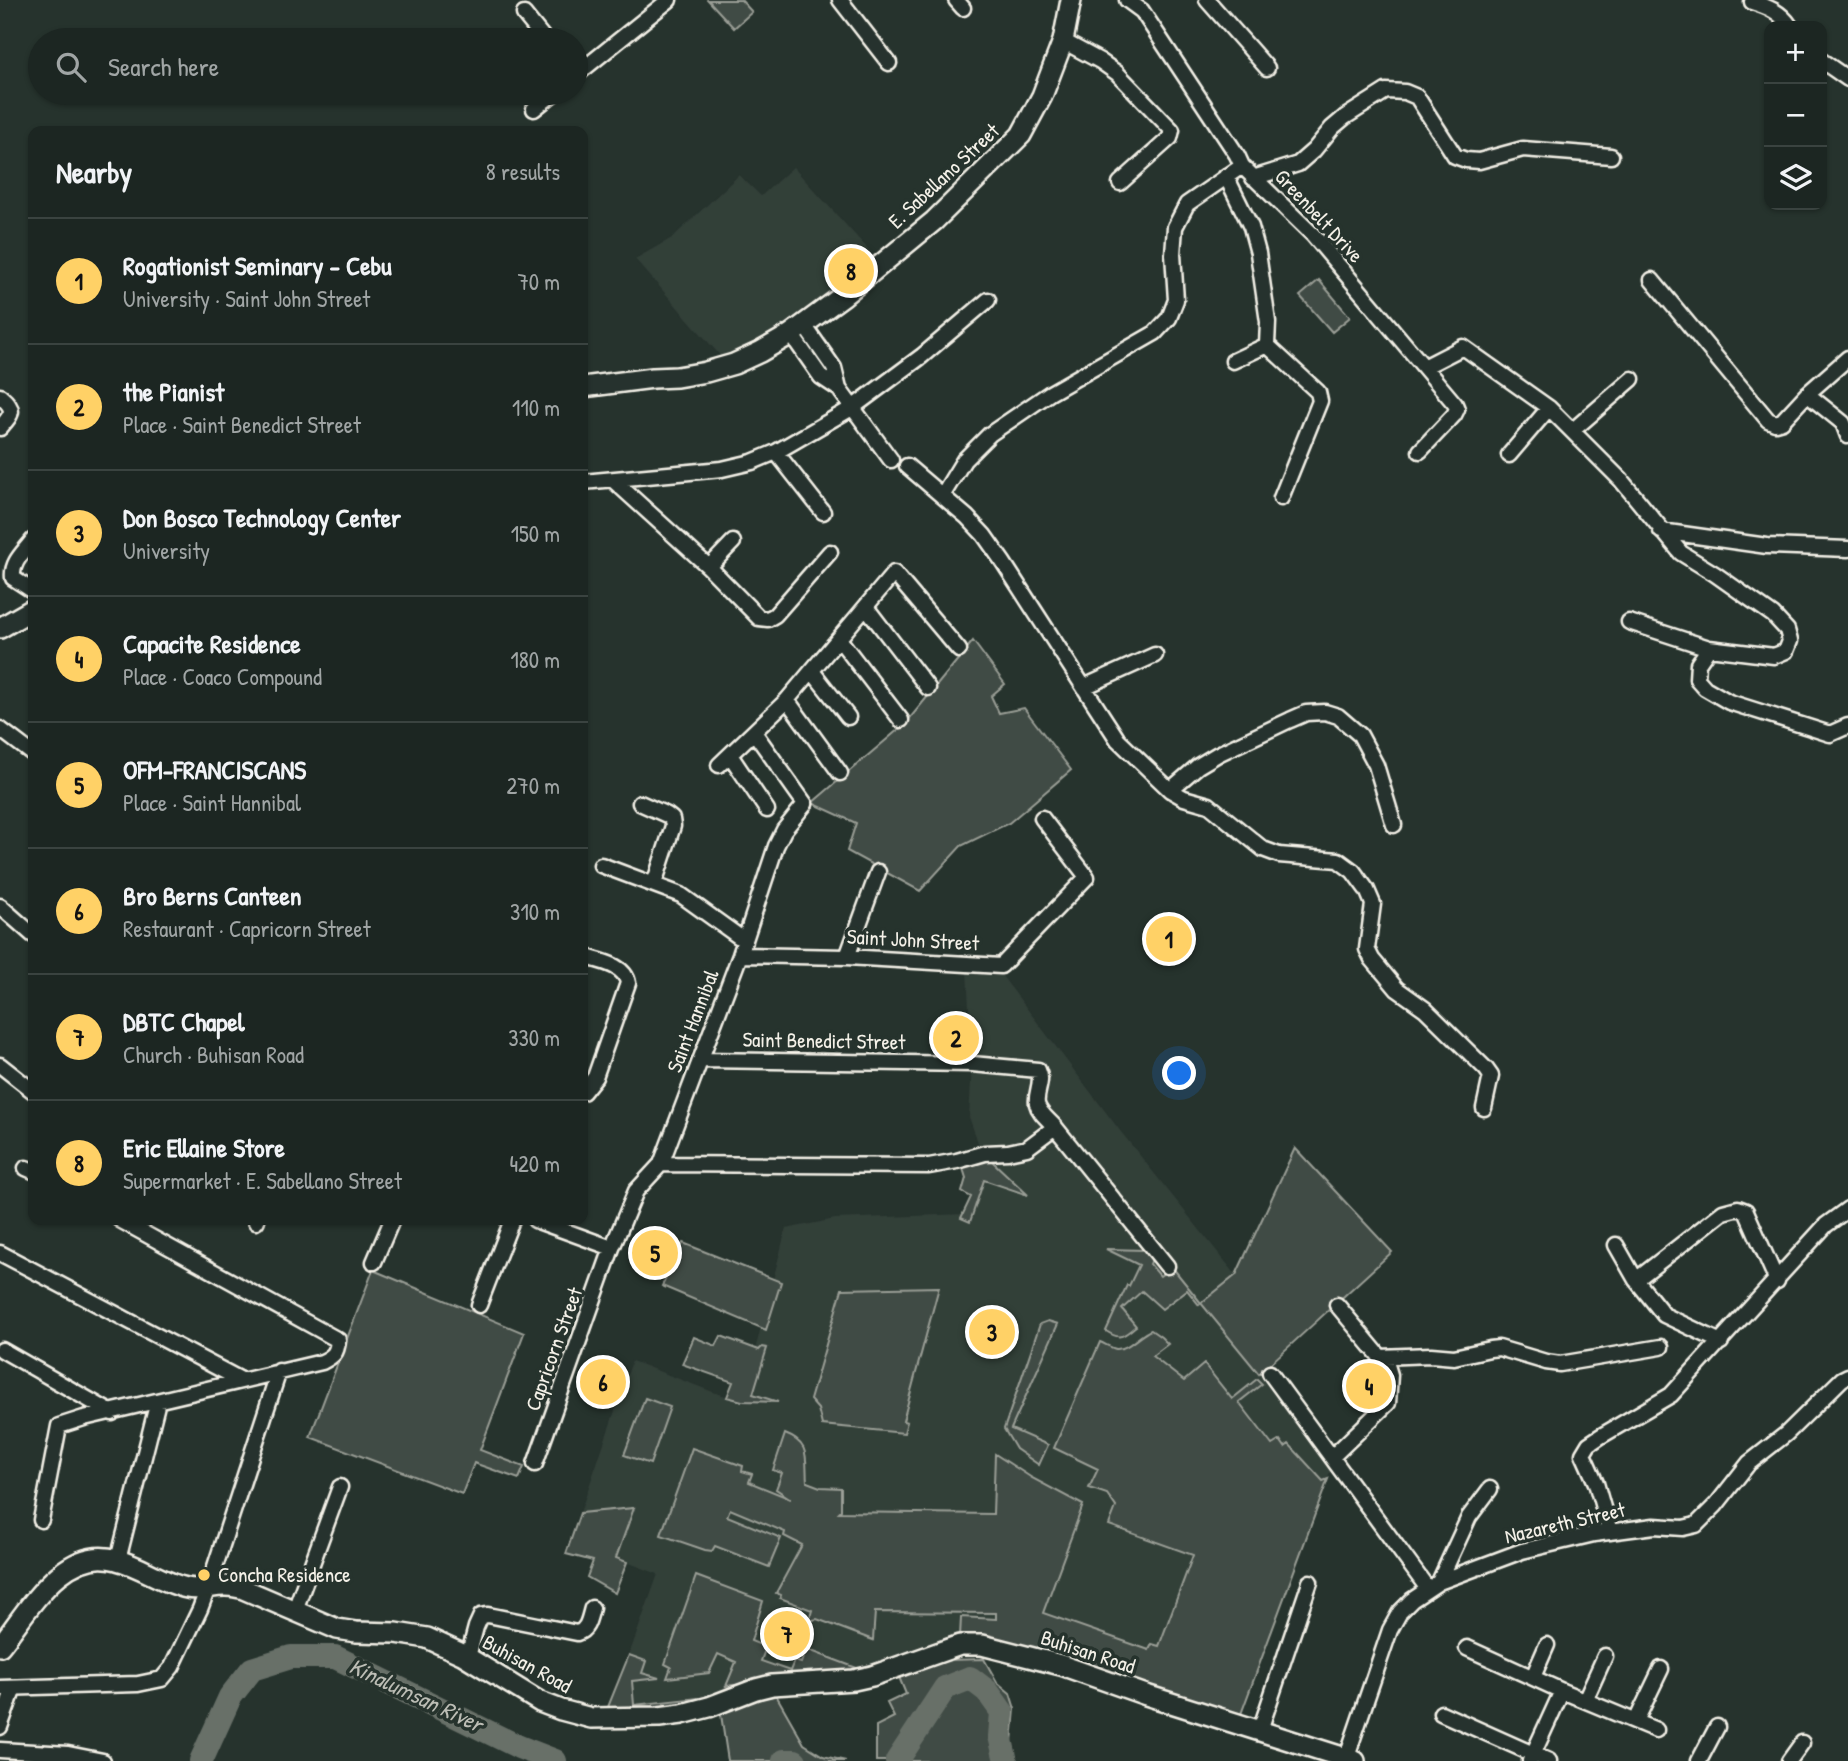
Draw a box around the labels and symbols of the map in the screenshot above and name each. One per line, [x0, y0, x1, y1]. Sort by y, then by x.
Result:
street label: E. Sabellano Street [882, 116, 1006, 235]
street label: Greenbelt Drive [1268, 162, 1370, 269]
pin: 8 [828, 245, 874, 297]
pin: 1 [1146, 913, 1192, 965]
street label: Saint John Street [846, 922, 981, 957]
street label: Saint Hannibal [660, 965, 726, 1077]
pin: 2 [933, 1012, 979, 1064]
street label: Saint Benedict Street [742, 1025, 907, 1056]
your location [1162, 1056, 1196, 1090]
pin: 5 [632, 1227, 678, 1279]
street label: Capricorn Street [518, 1282, 590, 1415]
pin: 3 [969, 1306, 1015, 1358]
pin: 6 [580, 1356, 626, 1408]
pin: 4 [1346, 1360, 1392, 1412]
street label: Nazareth Street [1502, 1494, 1629, 1550]
place label: Concha Residence [218, 1560, 351, 1589]
marker: Concha Residence [196, 1567, 212, 1583]
pin: 7 [764, 1608, 810, 1660]
street label: Buhisan Road [1037, 1623, 1139, 1680]
street label: Buhisan Road [478, 1627, 577, 1700]
water label: Kinalumsan River [344, 1650, 491, 1740]

